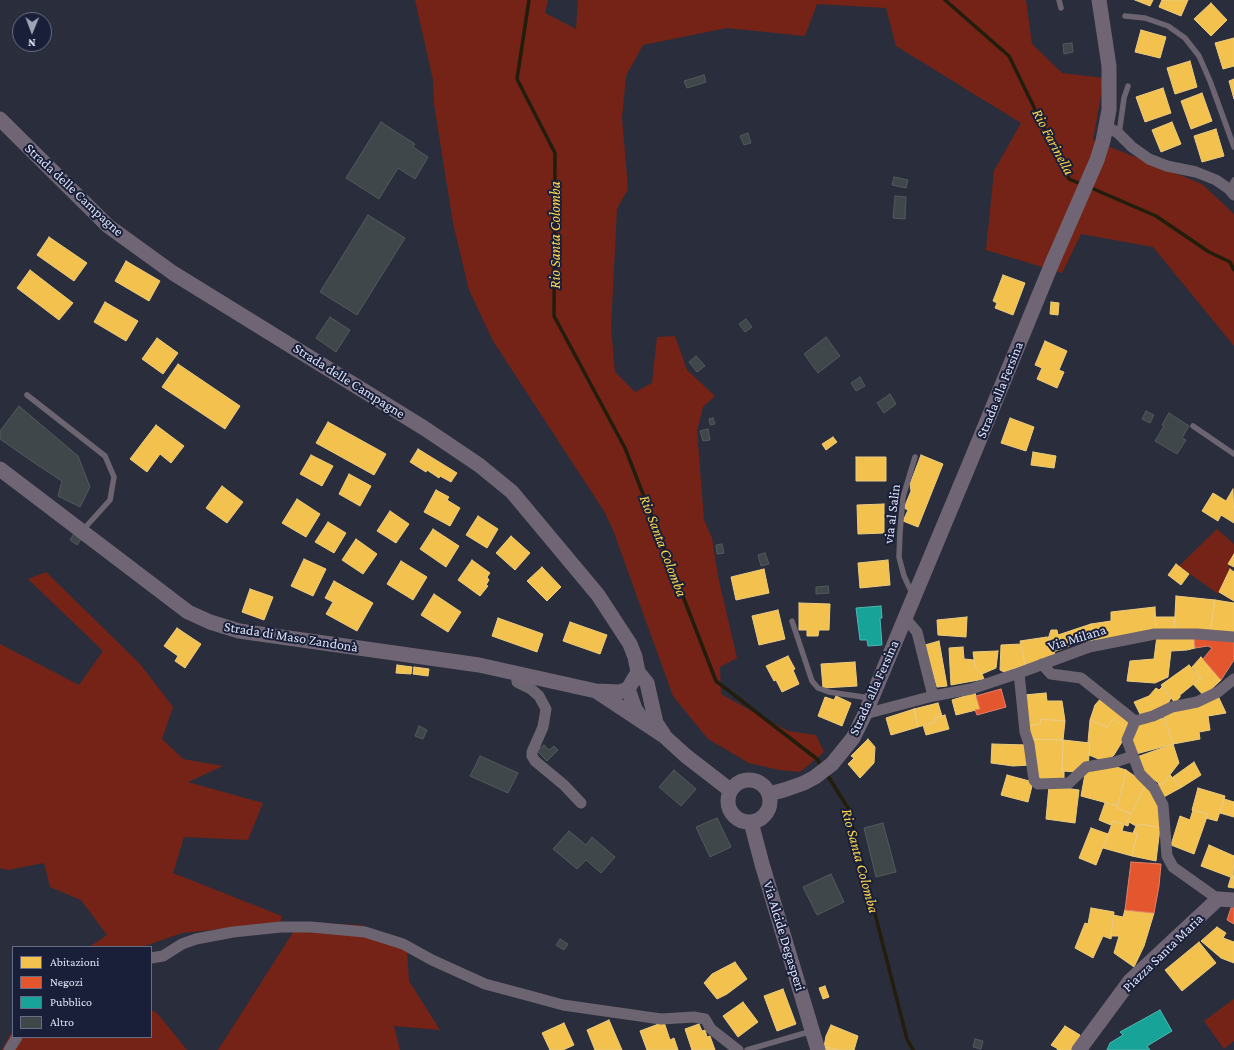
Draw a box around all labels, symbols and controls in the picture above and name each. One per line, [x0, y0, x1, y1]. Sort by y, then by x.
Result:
north arrow [12, 12, 52, 52]
text: N [28, 37, 36, 49]
water label: Rio Farinella [1028, 106, 1078, 178]
street label: Strada delle Campagne [21, 140, 127, 240]
water label: Rio Santa Colomba [546, 181, 564, 289]
street label: Strada alla Fersina [973, 339, 1027, 441]
street label: Strada delle Campagne [290, 340, 408, 422]
street label: via al Salin [880, 483, 904, 545]
water label: Rio Santa Colomba [635, 493, 691, 599]
street label: Strada di Maso Zandonà [223, 618, 359, 656]
street label: Via Milana [1046, 621, 1108, 655]
street label: Strada alla Fersina [845, 638, 903, 738]
water label: Rio Santa Colomba [837, 807, 883, 915]
street label: Via Alcide Degasperi [759, 879, 809, 993]
street label: Piazza Santa Maria [1119, 910, 1207, 996]
legend [12, 946, 152, 1038]
text: Abitazioni [50, 955, 99, 969]
text: Negozi [50, 975, 83, 989]
text: Pubblico [50, 995, 92, 1009]
text: Altro [50, 1015, 74, 1029]

